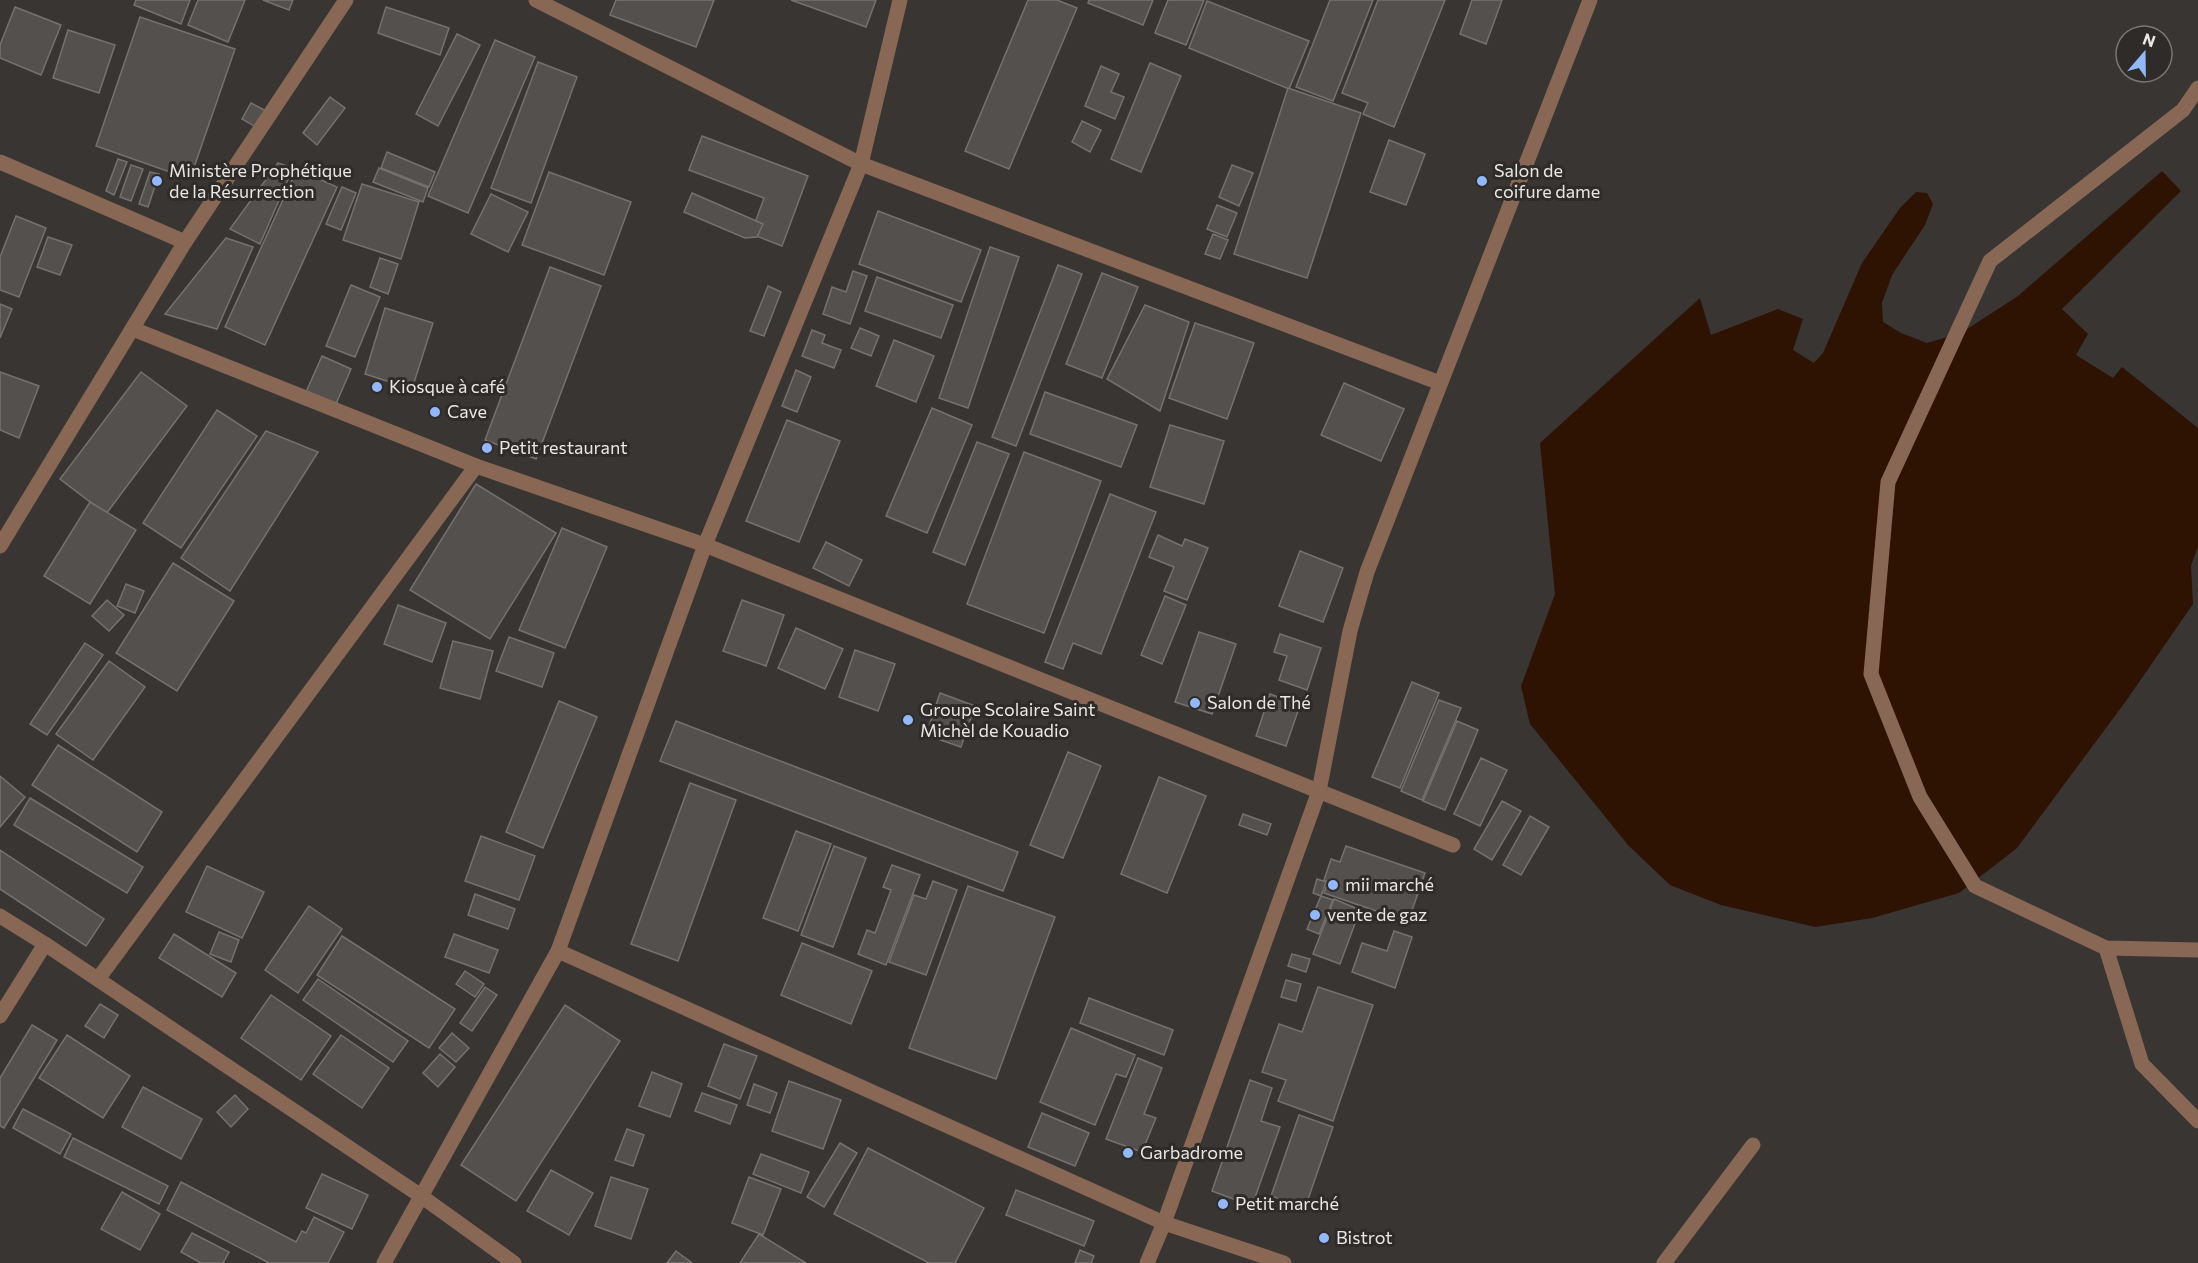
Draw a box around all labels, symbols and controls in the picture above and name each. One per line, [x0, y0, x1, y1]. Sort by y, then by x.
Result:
north arrow [2114, 24, 2174, 84]
text: N [2140, 28, 2158, 50]
place label: Ministère Prophétique de la Résurrection [169, 159, 352, 202]
place label: Salon de coifure dame [1494, 159, 1600, 202]
marker: Ministère Prophétique de la Résurrection [150, 174, 164, 188]
marker: Salon de coifure dame [1475, 174, 1489, 188]
place label: Kiosque à café [389, 375, 505, 397]
marker: Kiosque à café [370, 380, 384, 394]
place label: Cave [447, 400, 487, 422]
marker: Cave [428, 405, 442, 419]
place label: Petit restaurant [499, 436, 628, 458]
marker: Petit restaurant [480, 441, 494, 455]
place label: Salon de Thé [1207, 691, 1311, 713]
marker: Salon de Thé [1188, 696, 1202, 710]
place label: Groupe Scolaire Saint Michèl de Kouadio [920, 698, 1095, 741]
marker: Groupe Scolaire Saint Michèl de Kouadio [901, 713, 915, 727]
place label: mii marché [1345, 873, 1434, 895]
marker: mii marché [1326, 878, 1340, 892]
place label: vente de gaz [1327, 903, 1427, 925]
marker: vente de gaz [1308, 908, 1322, 922]
place label: Garbadrome [1140, 1141, 1243, 1163]
marker: Garbadrome [1121, 1146, 1135, 1160]
place label: Petit marché [1235, 1192, 1339, 1214]
marker: Petit marché [1216, 1197, 1230, 1211]
place label: Bistrot [1336, 1226, 1393, 1248]
marker: Bistrot [1317, 1231, 1331, 1245]

